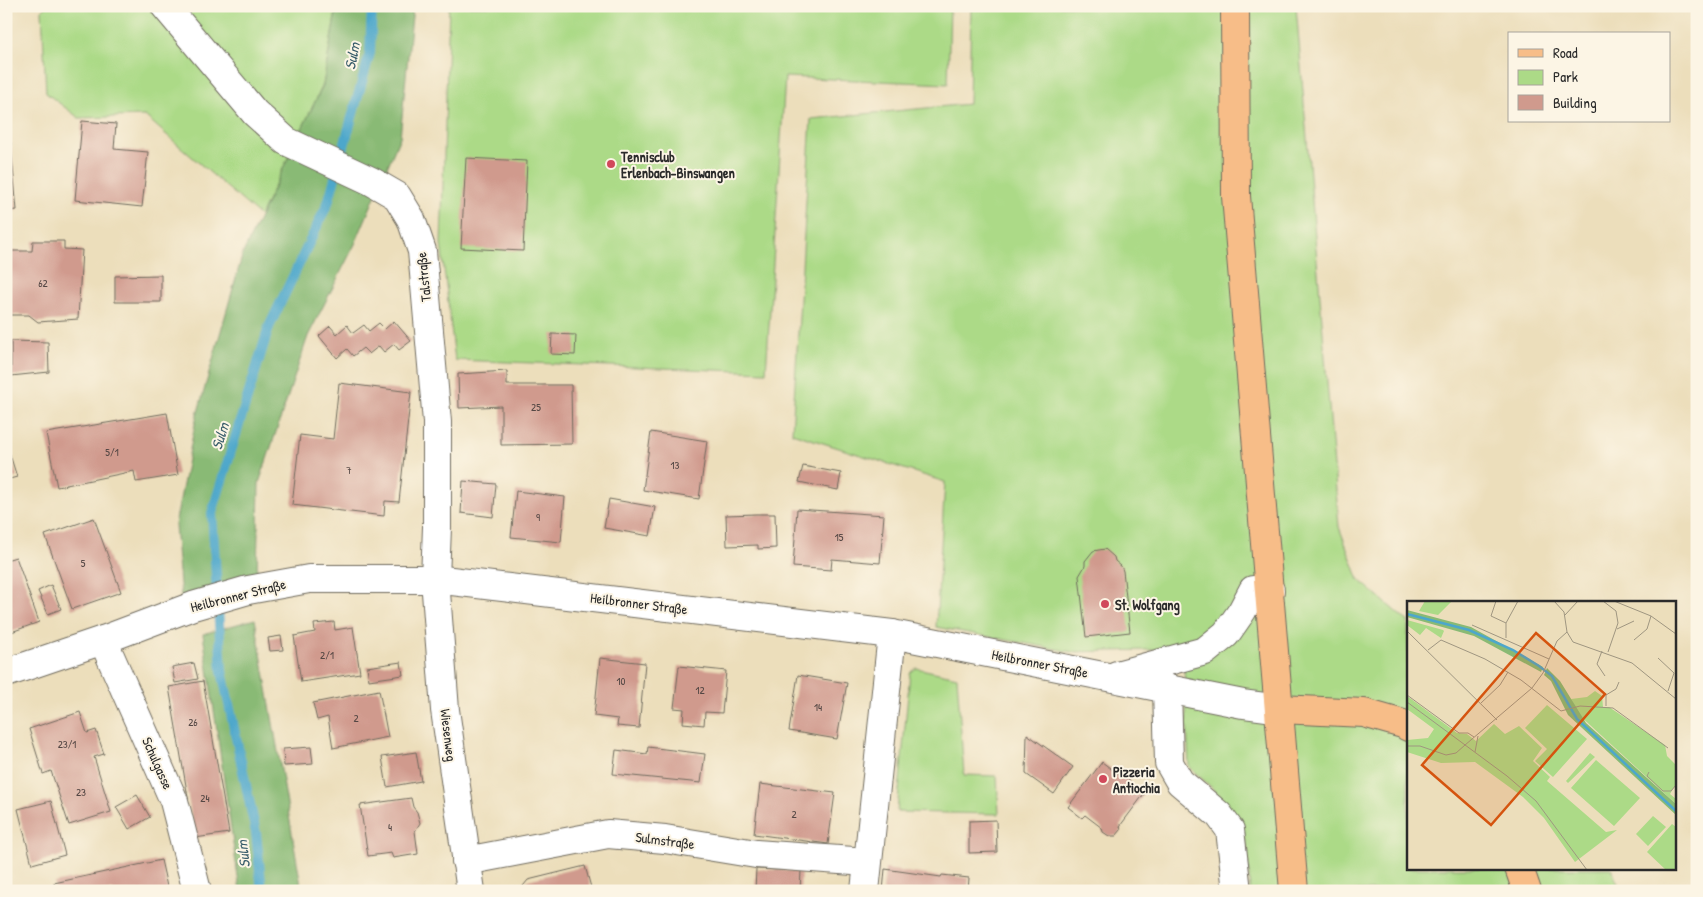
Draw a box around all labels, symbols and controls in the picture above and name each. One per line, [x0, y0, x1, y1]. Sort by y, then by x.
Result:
legend [1508, 32, 1670, 122]
water label: Sulm [339, 40, 365, 71]
text: Road [1553, 42, 1578, 63]
text: Park [1553, 66, 1578, 87]
text: Building [1553, 92, 1597, 113]
place label: Tennisclub Erlenbach-Binswangen [620, 147, 735, 184]
marker: Tennisclub Erlenbach-Binswangen [605, 158, 617, 170]
street label: Talstraße [411, 251, 436, 303]
house number: 62 [38, 276, 48, 290]
house number: 25 [531, 400, 541, 414]
water label: Sulm [206, 419, 234, 452]
house number: 5/1 [105, 445, 119, 459]
house number: 13 [671, 458, 680, 472]
house number: 7 [346, 463, 352, 477]
house number: 9 [536, 510, 540, 524]
house number: 15 [835, 530, 844, 544]
house number: 5 [81, 556, 86, 570]
street label: Heilbronner Straße [188, 574, 288, 617]
street label: Heilbronner Straße [589, 588, 689, 619]
place label: St. Wolfgang [1115, 595, 1180, 616]
marker: St. Wolfgang [1099, 598, 1111, 610]
inset map [1407, 601, 1676, 870]
street label: Heilbronner Straße [990, 644, 1090, 683]
house number: 2/1 [320, 648, 334, 662]
house number: 10 [617, 674, 626, 688]
house number: 12 [695, 683, 705, 697]
house number: 14 [814, 700, 822, 714]
street label: Wiesenweg [435, 708, 462, 763]
house number: 2 [353, 711, 359, 725]
house number: 26 [188, 715, 198, 729]
street label: Schulgasse [137, 734, 178, 793]
house number: 23/1 [58, 737, 76, 751]
place label: Pizzeria Antiochia [1113, 762, 1160, 797]
marker: Pizzeria Antiochia [1097, 773, 1109, 785]
house number: 23 [76, 785, 86, 799]
house number: 24 [200, 791, 210, 805]
house number: 2 [791, 807, 797, 821]
house number: 4 [388, 820, 392, 834]
street label: Sulmstraße [634, 827, 696, 854]
water label: Sulm [231, 839, 255, 869]

